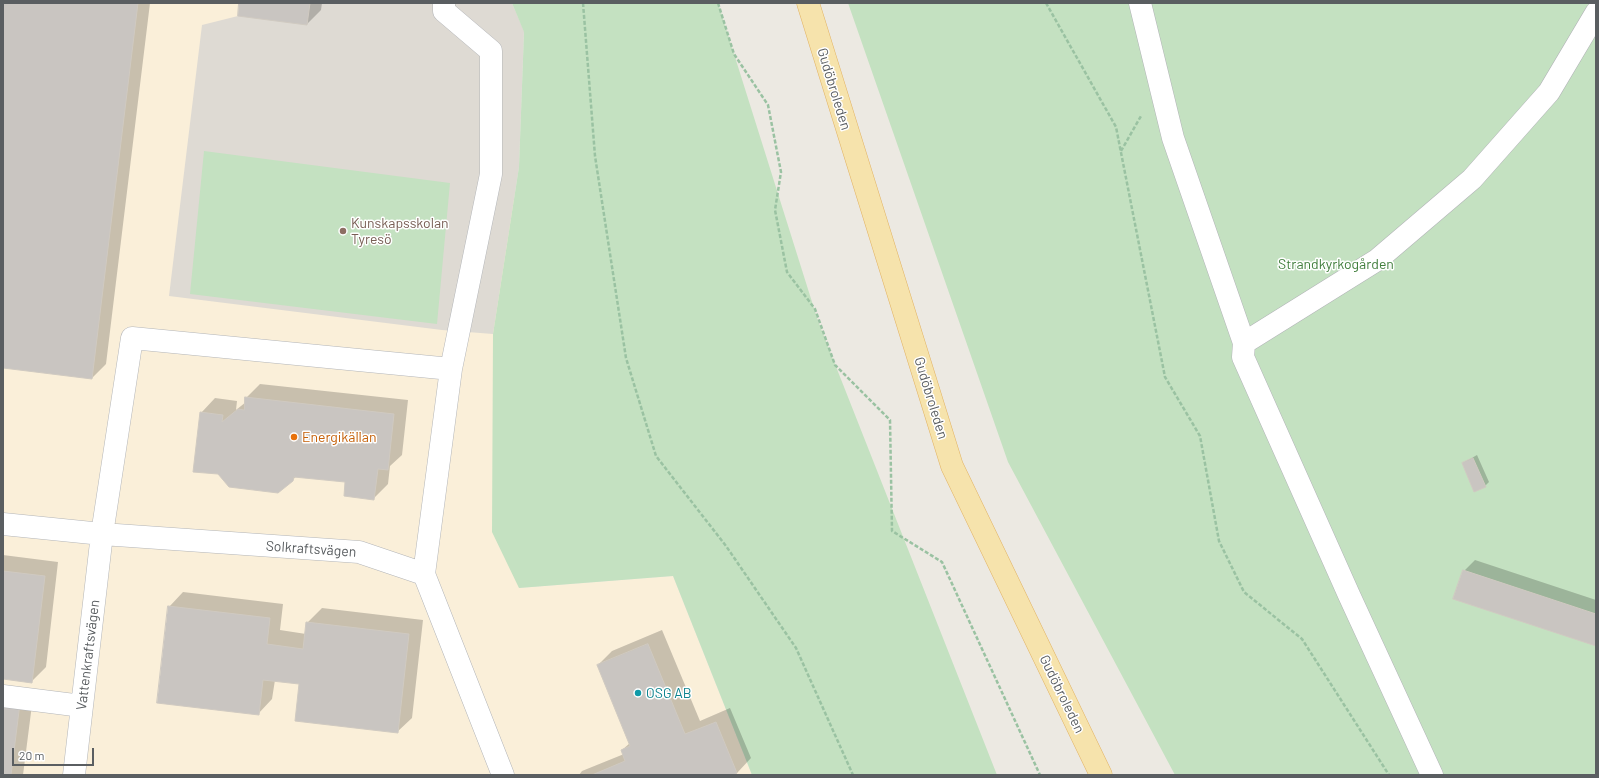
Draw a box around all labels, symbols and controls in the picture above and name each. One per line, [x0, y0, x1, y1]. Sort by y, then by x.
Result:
street label: Gudöbroleden [814, 46, 854, 132]
place label: Kunskapsskolan Tyresö [351, 215, 449, 248]
marker: Kunskapsskolan Tyresö [338, 226, 348, 236]
park label: Strandkyrkogården [1278, 256, 1394, 272]
street label: Gudöbroleden [911, 355, 951, 441]
place label: Energikällan [302, 429, 377, 445]
marker: Energikällan [289, 432, 299, 442]
street label: Solkraftsvägen [265, 537, 357, 561]
street label: Vattenkraftsvägen [73, 599, 103, 711]
street label: Gudöbroleden [1036, 652, 1088, 736]
place label: OSG AB [646, 685, 692, 701]
marker: OSG AB [633, 688, 643, 698]
scale bar [14, 740, 96, 766]
text: 20 m [19, 748, 45, 762]

